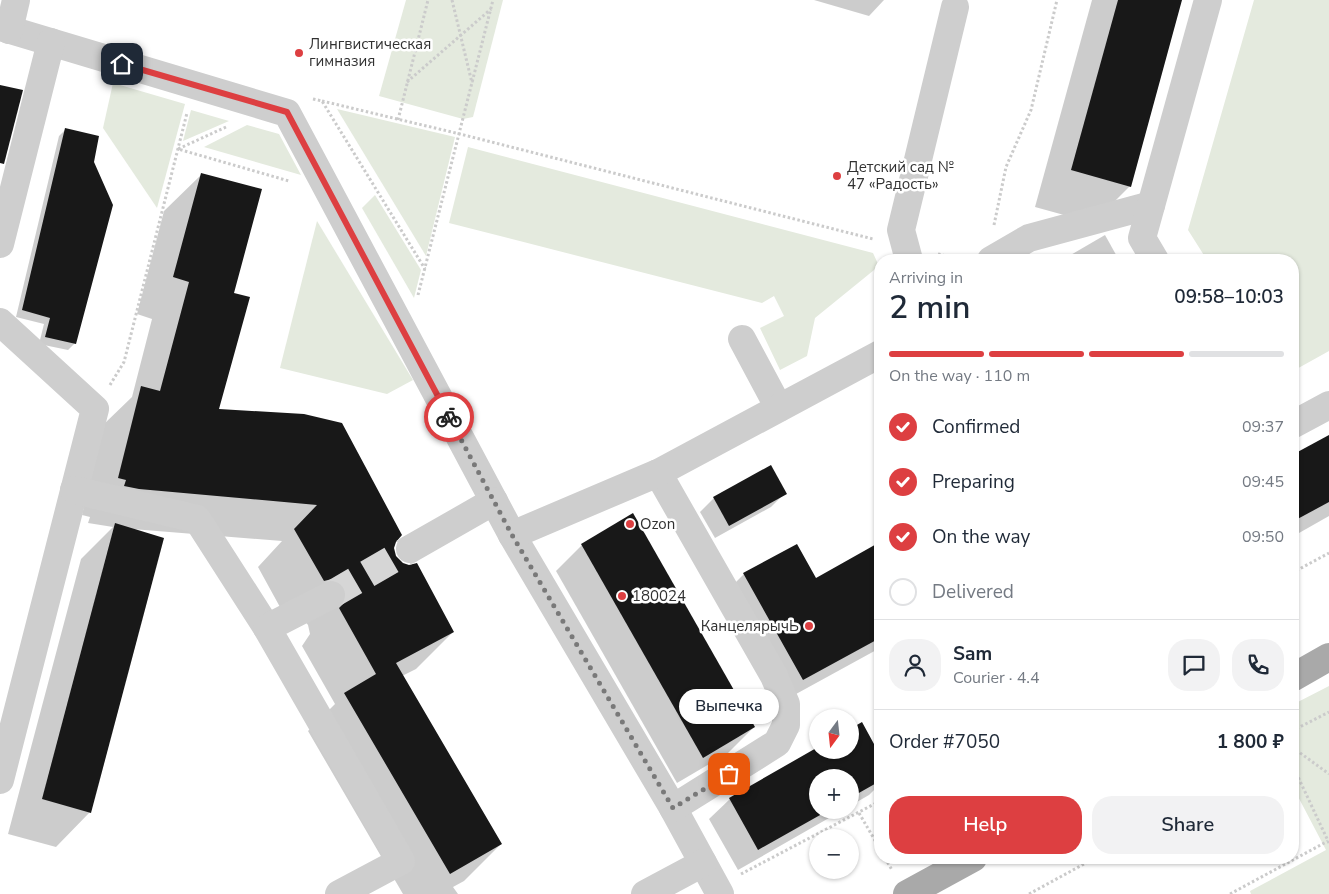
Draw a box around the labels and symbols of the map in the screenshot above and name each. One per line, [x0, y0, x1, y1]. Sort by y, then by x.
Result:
place label: Лингвистическая гимназия [309, 34, 431, 71]
pin [101, 43, 143, 85]
marker: Лингвистическая гимназия [293, 47, 305, 59]
place label: Детский сад № 47 «Радость» [847, 157, 954, 194]
marker: Детский сад № 47 «Радость» [831, 170, 843, 182]
courier [424, 392, 474, 442]
place label: Ozon [640, 514, 675, 534]
marker: Ozon [624, 518, 636, 530]
place label: 180024 [632, 586, 686, 606]
marker: 180024 [616, 590, 628, 602]
place label: КанцелярычЬ [701, 616, 799, 636]
marker: КанцелярычЬ [803, 620, 815, 632]
callout: Выпечка [679, 689, 779, 724]
north arrow [809, 709, 859, 759]
pin [708, 753, 750, 795]

